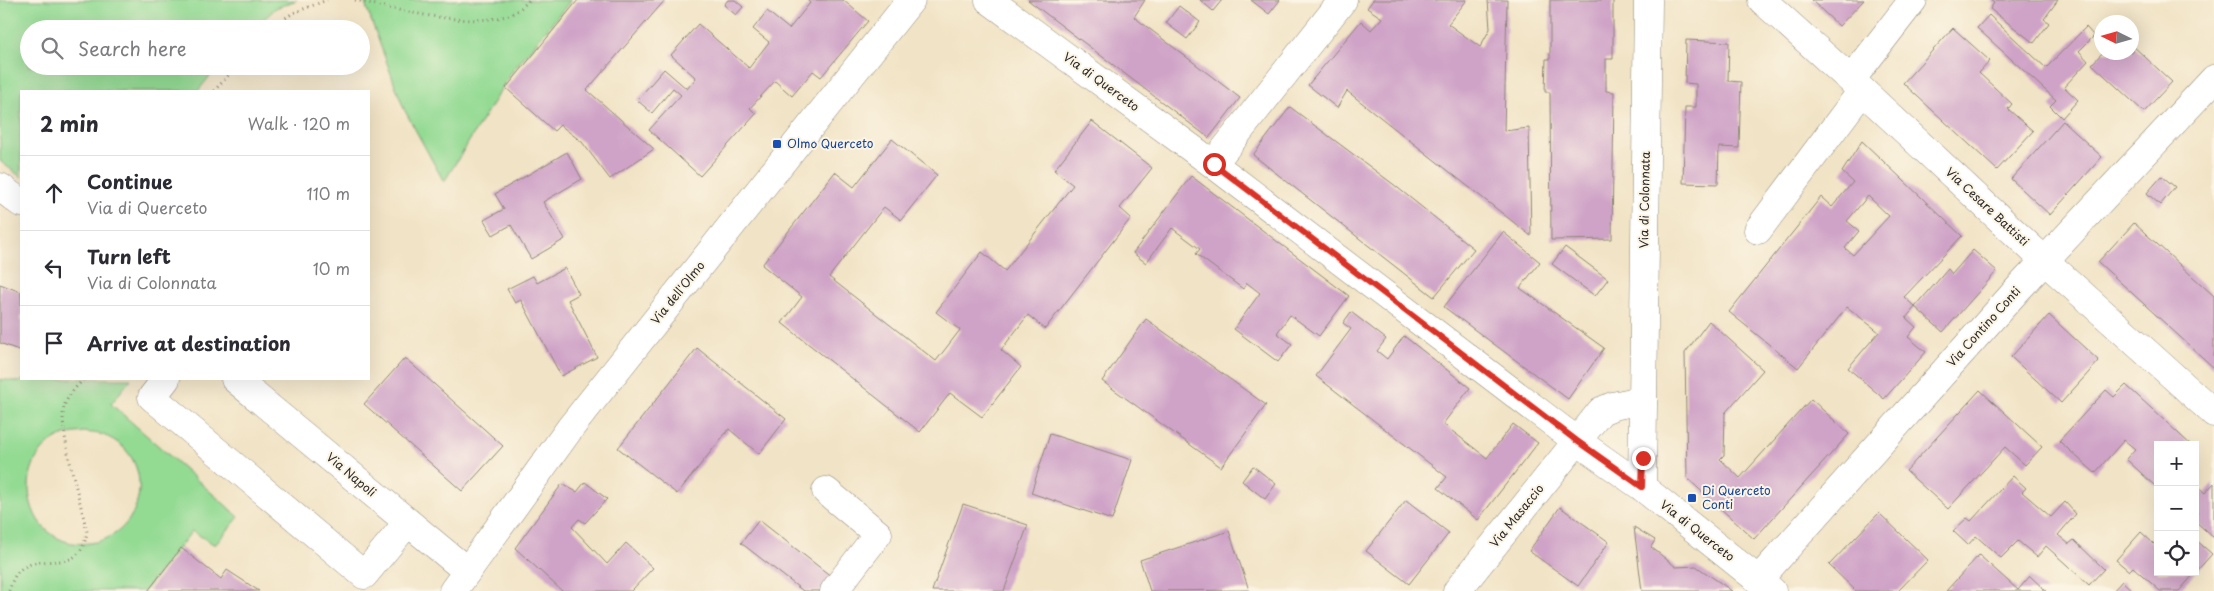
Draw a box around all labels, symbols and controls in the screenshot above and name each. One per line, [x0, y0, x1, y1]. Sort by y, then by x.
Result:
north arrow [2094, 15, 2139, 60]
search box [20, 20, 370, 75]
icon: search [38, 34, 66, 62]
text: Search here [78, 34, 187, 62]
street label: Via di Querceto [1060, 47, 1144, 115]
text: 2 min [40, 107, 99, 139]
text: Walk · 120 m [248, 111, 350, 135]
place label: Olmo Querceto [787, 134, 874, 152]
marker: Olmo Querceto [771, 138, 783, 150]
street label: Via di Colonnata [1634, 151, 1654, 249]
route start [1203, 153, 1226, 176]
street label: Via Cesare Battisti [1942, 163, 2033, 250]
text: Continue [87, 167, 173, 195]
icon: ahead [40, 179, 68, 207]
text: 110 m [307, 181, 350, 205]
text: Via di Querceto [87, 195, 207, 219]
text: Turn left [87, 242, 171, 270]
icon: left [40, 254, 68, 282]
text: 10 m [313, 256, 350, 280]
street label: Via dell'Olmo [646, 257, 709, 328]
text: Via di Colonnata [87, 270, 217, 294]
street label: Via Contino Conti [1942, 282, 2024, 371]
icon: arrive [40, 329, 68, 357]
text: Arrive at destination [87, 329, 291, 357]
map controls [2154, 441, 2199, 576]
button: + [2154, 441, 2199, 486]
route end [1632, 447, 1655, 470]
street label: Via Napoli [323, 448, 381, 501]
street label: Via Masaccio [1485, 479, 1548, 551]
place label: Di Querceto Conti [1702, 481, 1771, 513]
button: − [2154, 486, 2199, 531]
marker: Di Querceto Conti [1686, 492, 1698, 504]
street label: Via di Querceto [1656, 495, 1739, 565]
button: locate [2154, 531, 2199, 576]

